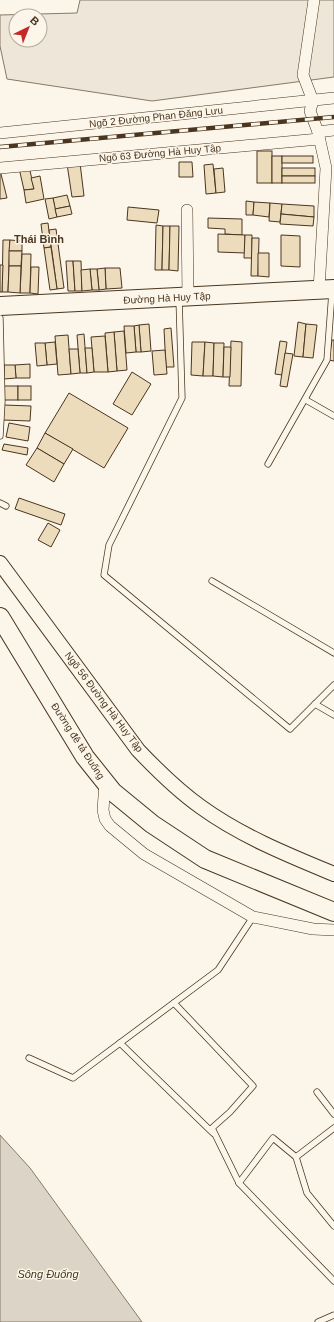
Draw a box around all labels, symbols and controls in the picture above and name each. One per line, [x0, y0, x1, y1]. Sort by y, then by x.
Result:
north arrow [8, 8, 48, 48]
text: B [28, 14, 42, 28]
street label: Ngõ 2 Đường Phan Đăng Lưu [89, 105, 223, 129]
street label: Ngõ 63 Đường Hà Huy Tập [98, 142, 222, 164]
district label: Thái Bình [14, 233, 64, 245]
street label: Đường Hà Huy Tập [123, 290, 211, 306]
street label: Ngõ 56 Đường Hà Huy Tập [63, 650, 146, 755]
street label: Đường đê tả Đuống [49, 701, 107, 781]
water label: Sông Đuống [17, 1268, 79, 1280]

